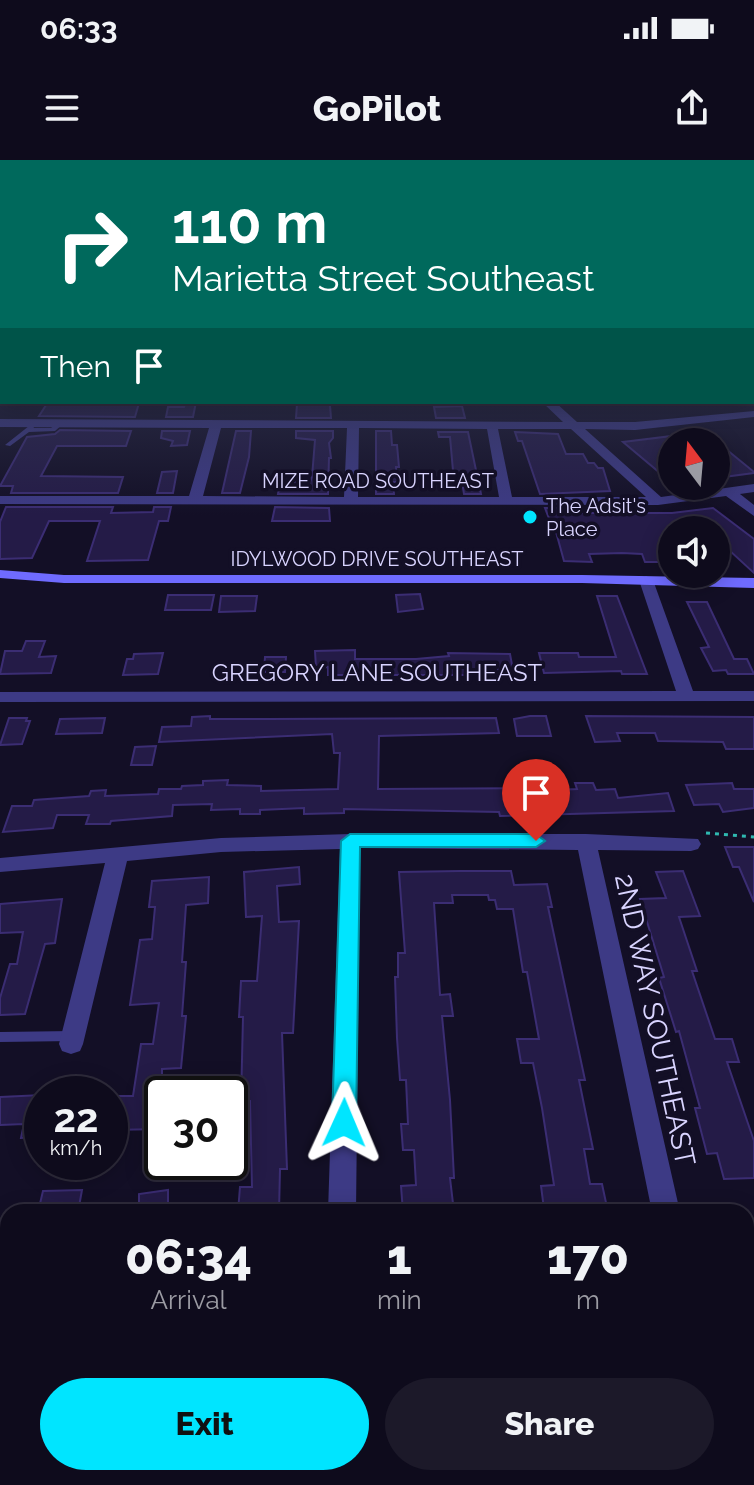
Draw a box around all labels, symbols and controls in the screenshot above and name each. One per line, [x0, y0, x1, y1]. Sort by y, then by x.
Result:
text: 06:33 [40, 11, 118, 46]
icon: menu [40, 86, 84, 130]
icon: share [670, 86, 714, 130]
text: GoPilot [313, 87, 441, 129]
text: 110 m [172, 190, 327, 256]
icon: right [40, 192, 144, 296]
text: Marietta Street Southeast [172, 257, 594, 299]
icon: arrive [127, 344, 171, 388]
text: Then [40, 349, 111, 384]
north arrow [658, 428, 730, 500]
map controls [658, 428, 730, 588]
street label: MIZE ROAD SOUTHEAST [262, 469, 494, 493]
place label: The Adsit's Place [546, 494, 646, 541]
marker: The Adsit's Place [521, 508, 539, 526]
button: sound [658, 516, 730, 588]
street label: IDYLWOOD DRIVE SOUTHEAST [230, 547, 524, 571]
street label: GREGORY LANE SOUTHEAST [212, 658, 543, 687]
pin [502, 759, 570, 841]
icon: arrive [514, 771, 558, 815]
street label: 2ND WAY SOUTHEAST [608, 871, 702, 1169]
speed limit sign: 30 [144, 1076, 248, 1180]
position arrow [302, 1081, 386, 1165]
text: 22 [53, 1094, 99, 1141]
text: km/h [50, 1136, 102, 1160]
text: 06:34 [125, 1229, 252, 1285]
text: 1 [387, 1229, 412, 1285]
text: 170 [547, 1229, 629, 1285]
text: Arrival [150, 1285, 227, 1315]
text: min [377, 1285, 422, 1315]
text: m [576, 1285, 600, 1315]
button: Exit [40, 1378, 369, 1470]
button: Share [385, 1378, 714, 1470]

